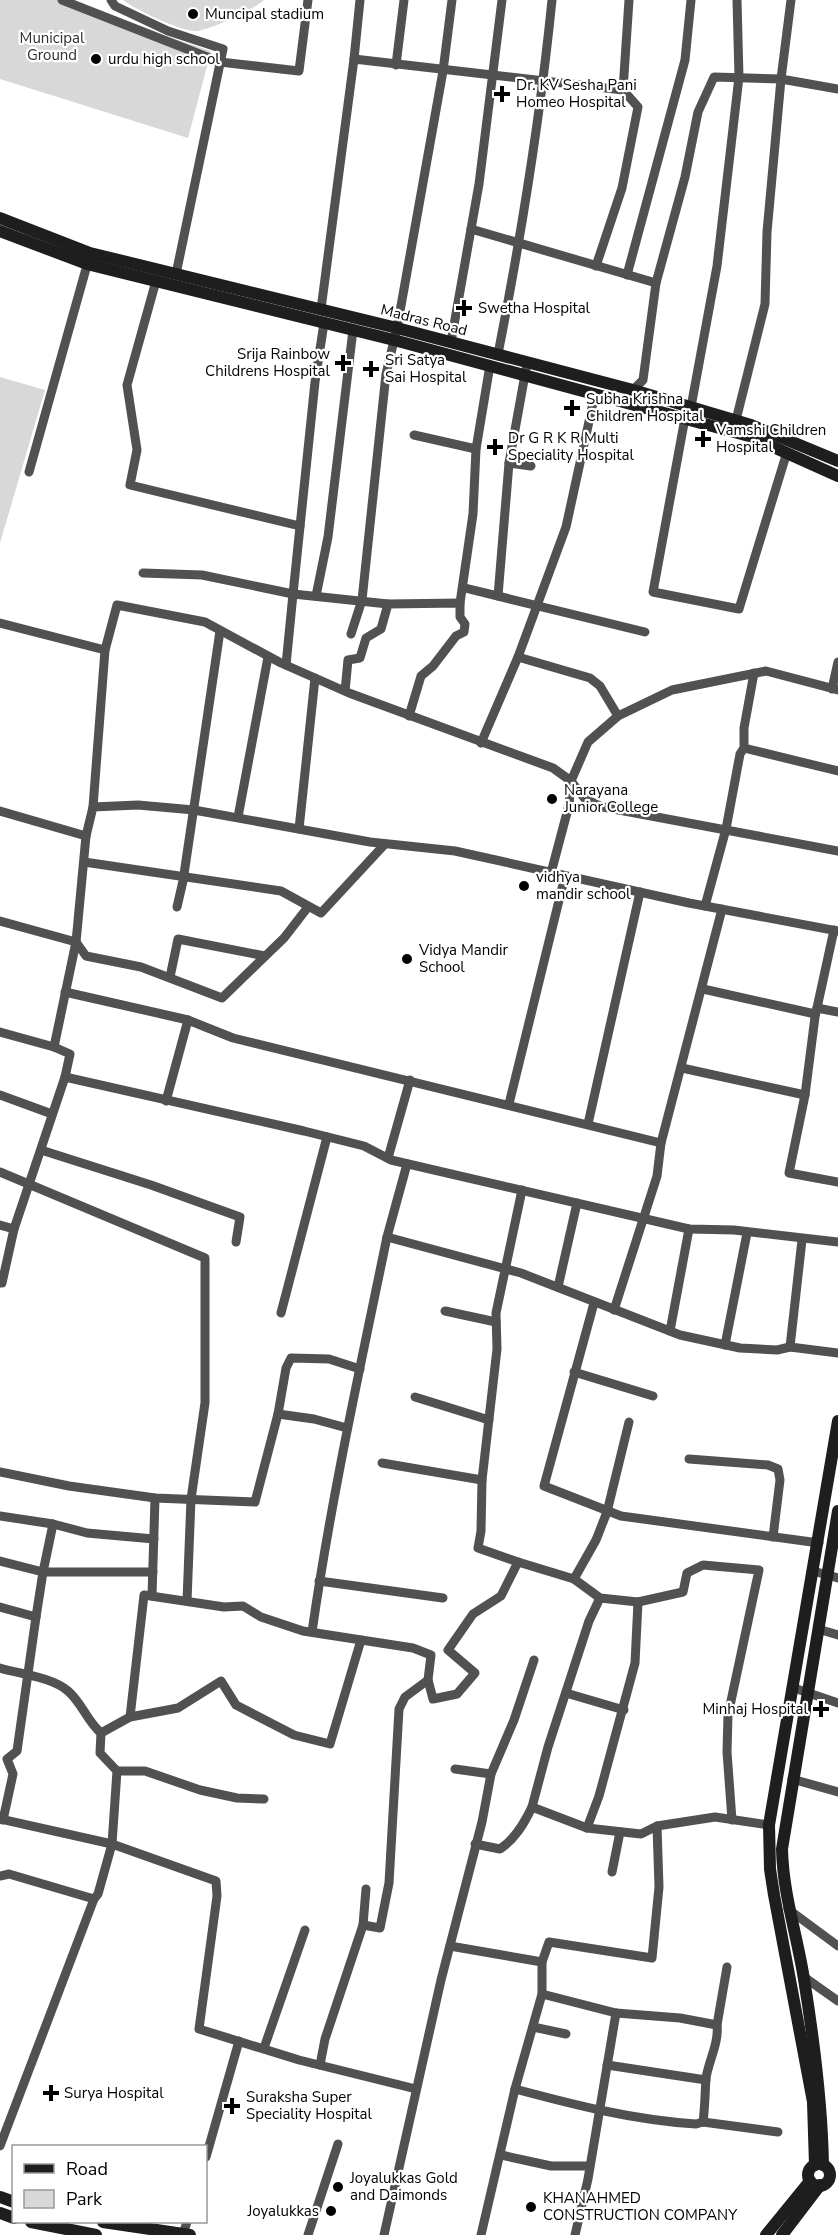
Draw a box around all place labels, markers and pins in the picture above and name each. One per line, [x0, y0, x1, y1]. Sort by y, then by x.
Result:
place label: Muncipal stadium [205, 4, 324, 24]
marker: Muncipal stadium [186, 7, 200, 21]
place label: urdu high school [108, 49, 220, 69]
marker: urdu high school [89, 52, 103, 66]
place label: Dr. KV Sesha Pani Homeo Hospital [516, 75, 637, 112]
marker: Dr. KV Sesha Pani Homeo Hospital [493, 85, 511, 103]
place label: Swetha Hospital [478, 298, 591, 318]
marker: Swetha Hospital [455, 299, 473, 317]
place label: Srija Rainbow Childrens Hospital [205, 344, 331, 381]
place label: Sri Satya Sai Hospital [385, 350, 467, 387]
marker: Srija Rainbow Childrens Hospital [334, 354, 352, 372]
marker: Sri Satya Sai Hospital [362, 360, 380, 378]
place label: Subha Krishna Children Hospital [586, 389, 704, 426]
marker: Subha Krishna Children Hospital [563, 399, 581, 417]
place label: Vamshi Children Hospital [715, 420, 826, 457]
place label: Dr G R K R Multi Speciality Hospital [508, 428, 635, 465]
marker: Vamshi Children Hospital [694, 430, 712, 448]
marker: Dr G R K R Multi Speciality Hospital [486, 438, 504, 456]
place label: Narayana Junior College [563, 780, 658, 817]
marker: Narayana Junior College [545, 792, 559, 806]
place label: vidhya mandir school [536, 867, 631, 904]
marker: vidhya mandir school [517, 879, 531, 893]
place label: Vidya Mandir School [418, 940, 508, 977]
marker: Vidya Mandir School [400, 952, 414, 966]
place label: Minhaj Hospital [702, 1699, 809, 1719]
marker: Minhaj Hospital [812, 1700, 830, 1718]
place label: Surya Hospital [64, 2083, 164, 2103]
marker: Surya Hospital [42, 2084, 60, 2102]
place label: Suraksha Super Speciality Hospital [246, 2087, 373, 2124]
marker: Suraksha Super Speciality Hospital [223, 2097, 241, 2115]
place label: Joyalukkas Gold and Daimonds [349, 2168, 458, 2205]
marker: Joyalukkas Gold and Daimonds [331, 2180, 345, 2194]
place label: KHANAHMED CONSTRUCTION COMPANY [543, 2188, 738, 2225]
marker: KHANAHMED CONSTRUCTION COMPANY [524, 2200, 538, 2214]
place label: Joyalukkas [246, 2201, 319, 2221]
marker: Joyalukkas [324, 2204, 338, 2218]

